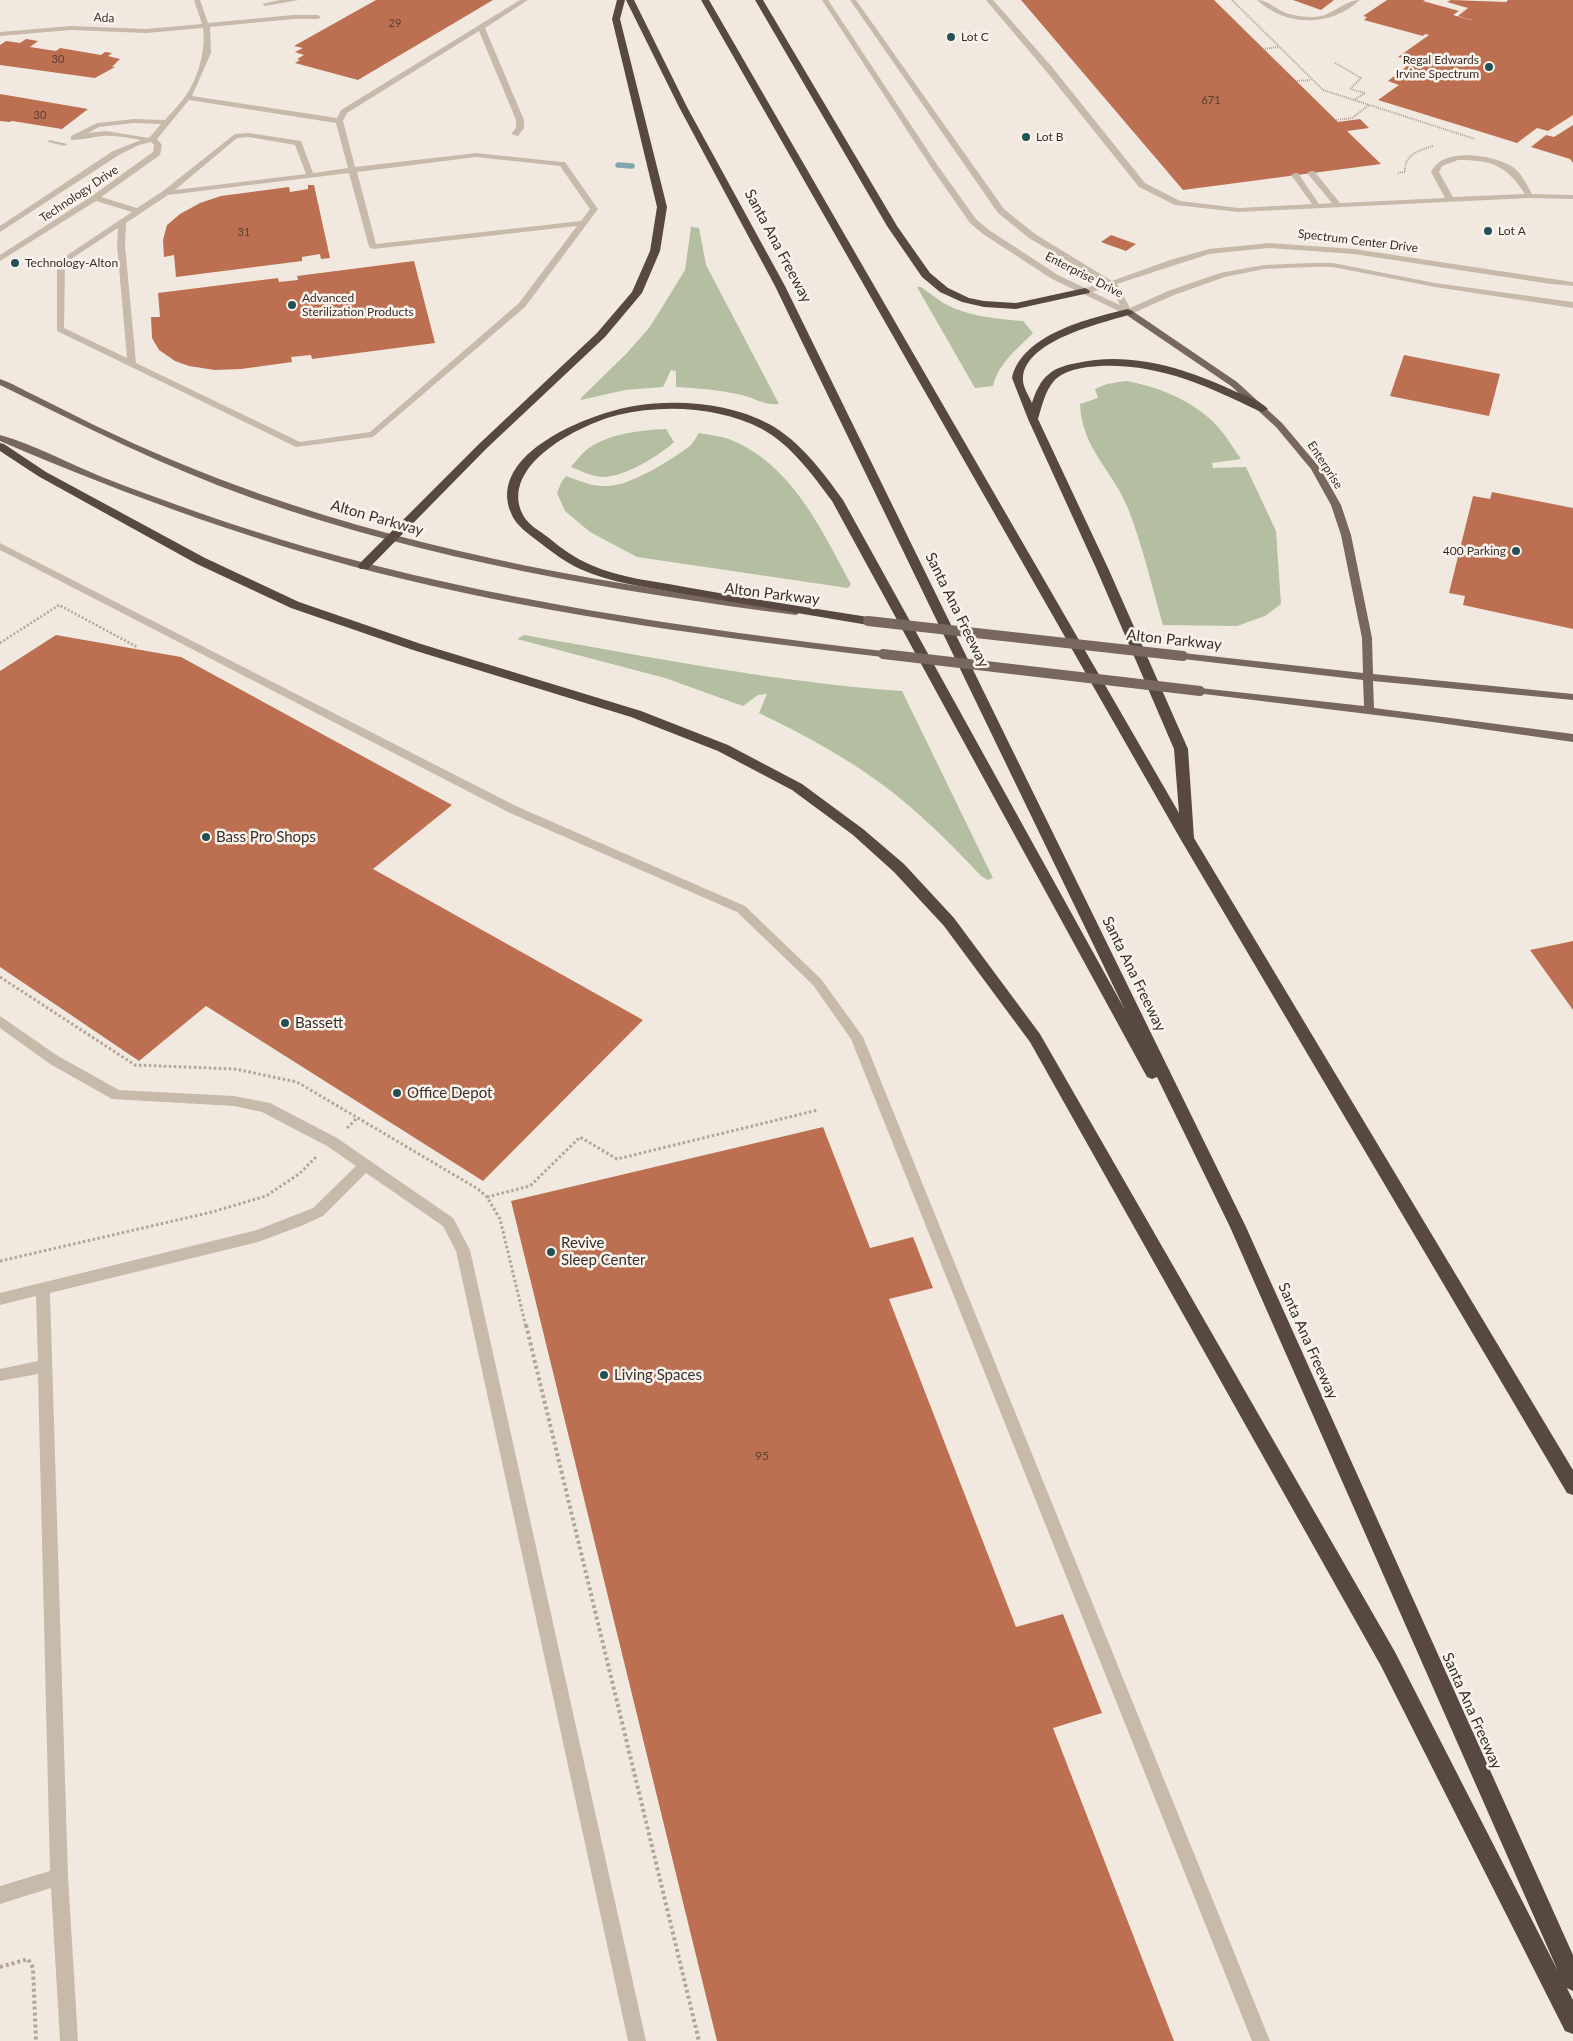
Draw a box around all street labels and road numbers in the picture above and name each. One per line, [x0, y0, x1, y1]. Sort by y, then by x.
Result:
street label: Ada [93, 10, 115, 26]
street label: Technology Drive [37, 162, 121, 226]
street label: Santa Ana Freeway [741, 186, 815, 306]
street label: Spectrum Center Drive [1297, 226, 1419, 256]
street label: Enterprise Drive [1043, 249, 1125, 301]
street label: Enterprise [1304, 438, 1346, 492]
street label: Alton Parkway [329, 496, 425, 540]
street label: Santa Ana Freeway [921, 550, 993, 670]
street label: Alton Parkway [723, 579, 821, 609]
street label: Alton Parkway [1125, 626, 1223, 654]
street label: Santa Ana Freeway [1098, 914, 1170, 1034]
street label: Santa Ana Freeway [1274, 1280, 1342, 1402]
street label: Santa Ana Freeway [1438, 1650, 1506, 1772]

